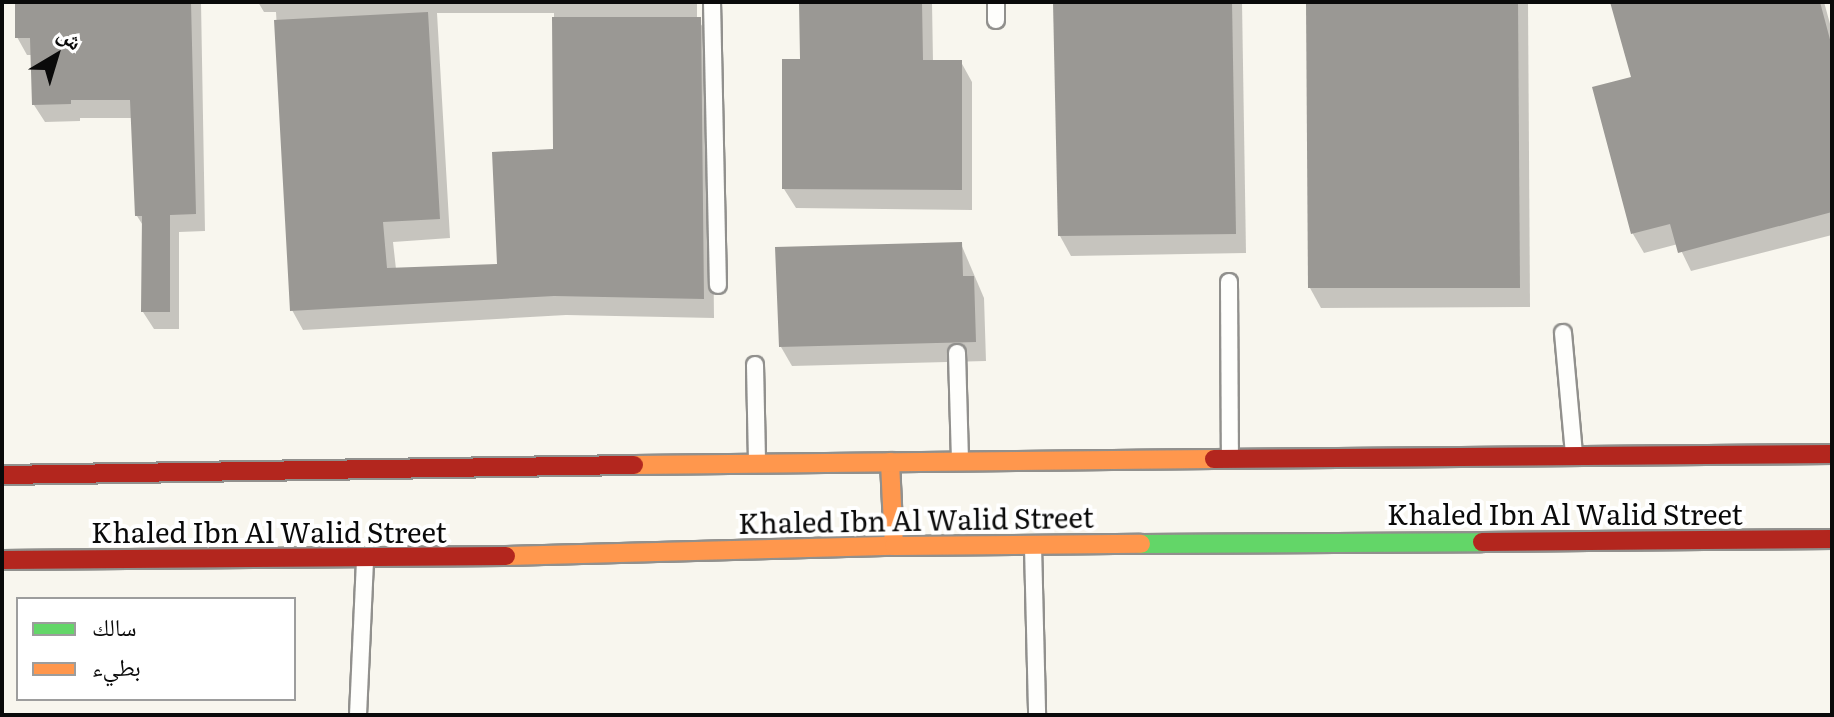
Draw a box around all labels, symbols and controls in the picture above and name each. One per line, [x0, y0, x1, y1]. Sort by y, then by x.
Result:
north arrow [16, 16, 96, 96]
text: ش [52, 17, 90, 57]
street label: Khaled Ibn Al Walid Street [1387, 496, 1743, 530]
street label: Khaled Ibn Al Walid Street [738, 499, 1094, 539]
street label: Khaled Ibn Al Walid Street [91, 514, 447, 548]
legend [16, 597, 296, 701]
text: سالك [92, 608, 137, 643]
text: بطيء [92, 648, 141, 683]

